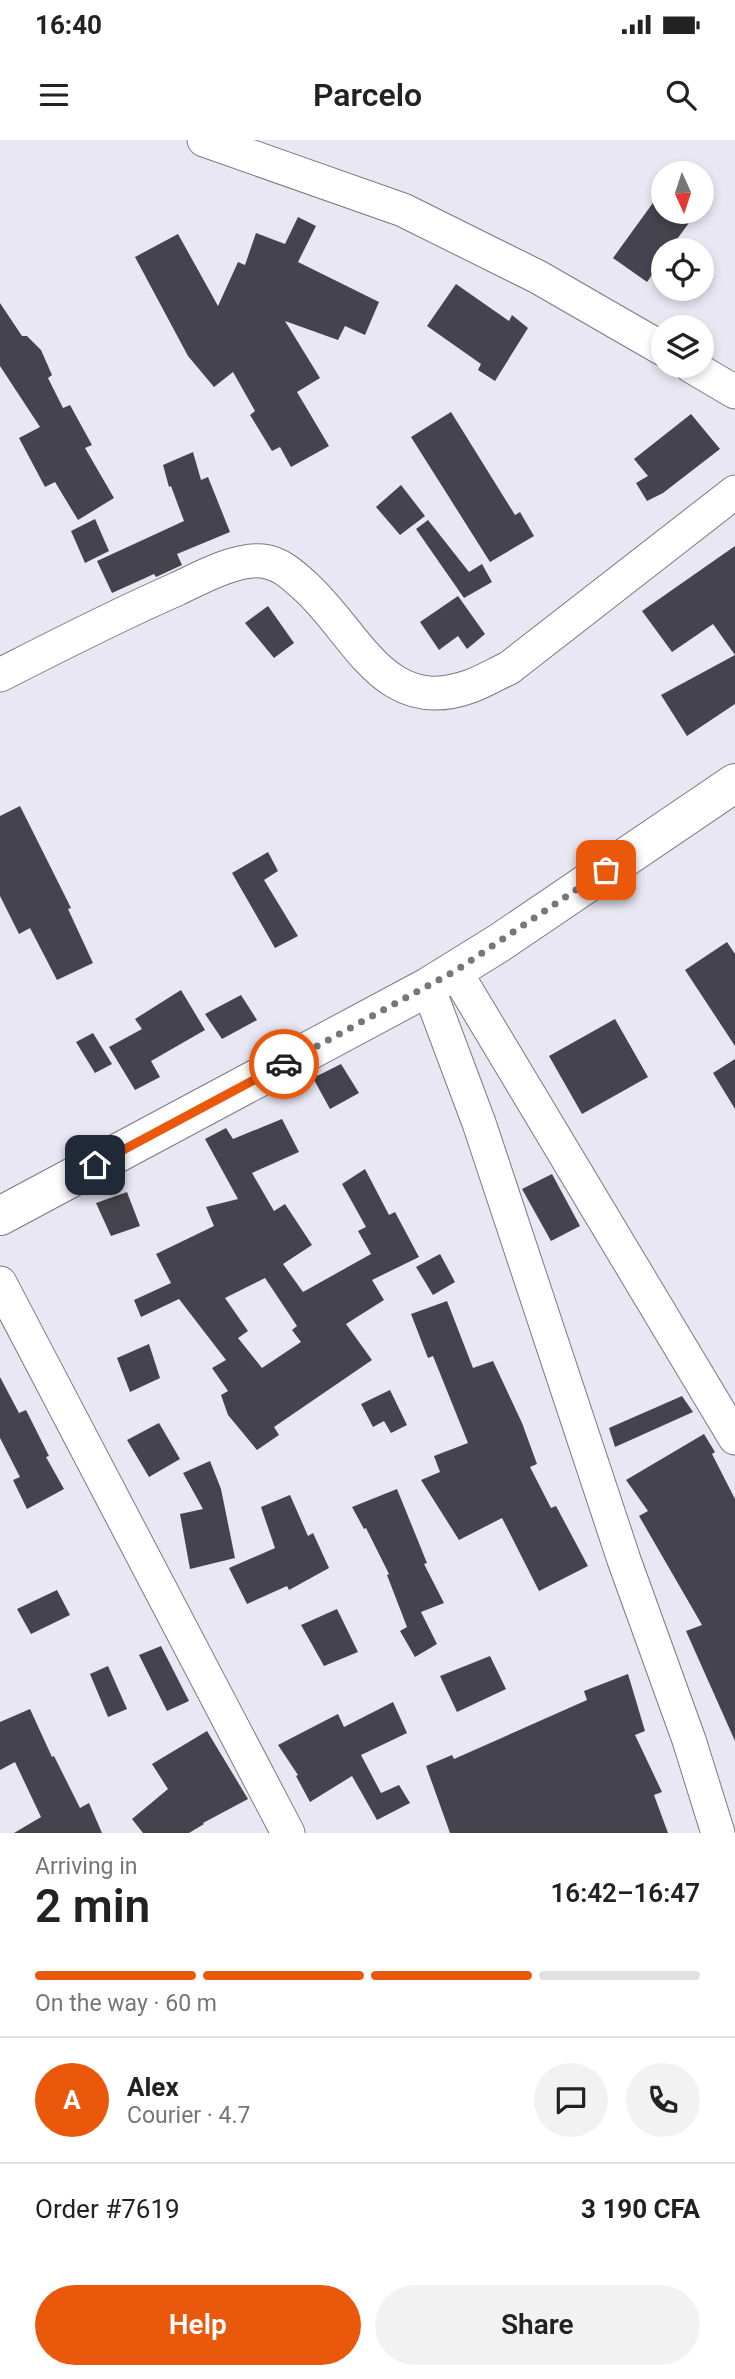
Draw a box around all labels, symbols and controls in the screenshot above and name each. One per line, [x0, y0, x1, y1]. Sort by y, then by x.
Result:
text: 16:40 [35, 10, 102, 40]
icon: menu [35, 76, 73, 114]
text: Parcelo [313, 76, 422, 114]
icon: search [662, 76, 700, 114]
north arrow [651, 161, 714, 224]
map controls [651, 161, 714, 378]
button: locate [651, 238, 714, 301]
button: layers [651, 315, 714, 378]
pin [576, 840, 636, 900]
icon: bag [587, 851, 625, 889]
courier [249, 1029, 319, 1099]
icon: car [265, 1045, 303, 1083]
pin [65, 1135, 125, 1195]
icon: home [76, 1146, 114, 1184]
text: Arriving in [35, 1853, 138, 1880]
text: 16:42–16:47 [550, 1878, 700, 1908]
text: 2 min [35, 1879, 150, 1933]
text: On the way · 60 m [35, 1990, 217, 2017]
button: chat [534, 2063, 608, 2137]
button: phone [626, 2063, 700, 2137]
text: Alex [127, 2072, 179, 2102]
text: A [63, 2085, 81, 2115]
text: Courier · 4.7 [127, 2102, 250, 2129]
text: Order #7619 [35, 2194, 180, 2224]
text: 3 190 CFA [581, 2194, 700, 2224]
button: Help [35, 2285, 361, 2365]
button: Share [375, 2285, 700, 2365]

